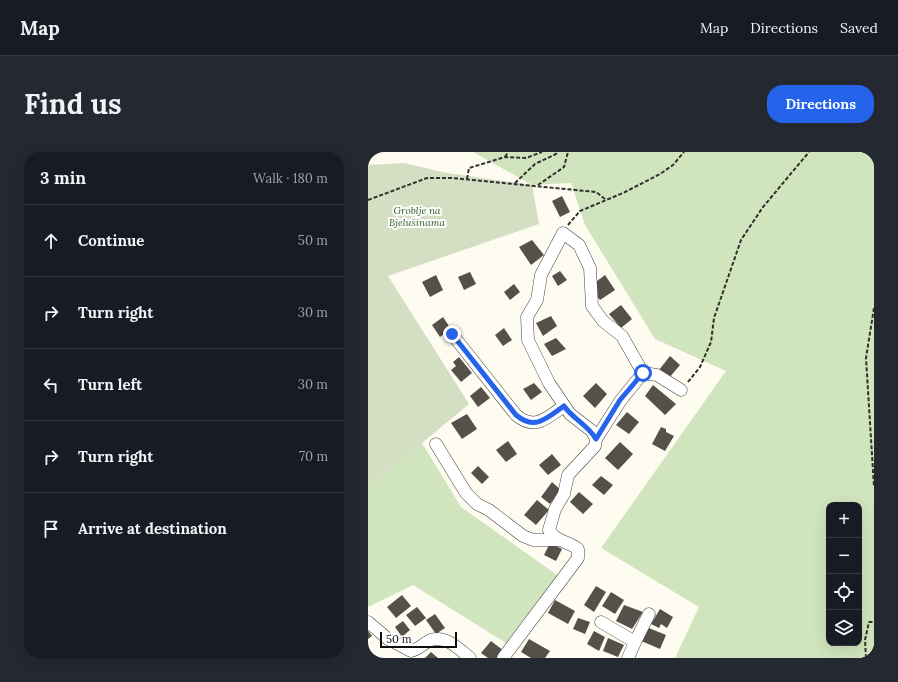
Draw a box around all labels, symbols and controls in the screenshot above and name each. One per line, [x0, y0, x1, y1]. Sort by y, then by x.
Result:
text: Map [20, 16, 60, 40]
text: Map [700, 19, 728, 37]
text: Directions [750, 19, 818, 37]
text: Saved [840, 19, 878, 37]
button: Directions [767, 85, 874, 123]
text: Find us [24, 86, 122, 122]
text: 3 min [40, 167, 86, 189]
text: Walk · 180 m [253, 170, 328, 187]
park label: Groblje na Bjelušinama [389, 204, 445, 229]
icon: ahead [40, 230, 62, 252]
text: Continue [78, 231, 144, 250]
text: 50 m [298, 232, 328, 249]
icon: right [40, 302, 62, 324]
text: Turn right [78, 303, 154, 322]
text: 30 m [298, 304, 328, 321]
route end [443, 325, 461, 343]
route start [634, 364, 652, 382]
icon: left [40, 374, 62, 396]
text: Turn left [78, 375, 142, 394]
text: 30 m [298, 376, 328, 393]
icon: right [40, 446, 62, 468]
text: Turn right [78, 447, 154, 466]
text: 70 m [299, 448, 328, 465]
map controls [826, 502, 862, 646]
button: + [826, 502, 862, 538]
icon: arrive [40, 518, 62, 540]
text: Arrive at destination [78, 519, 227, 538]
button: − [826, 538, 862, 574]
button: locate [826, 574, 862, 610]
button: layers [826, 610, 862, 646]
scale bar [380, 630, 457, 649]
text: 50 m [386, 632, 412, 646]

